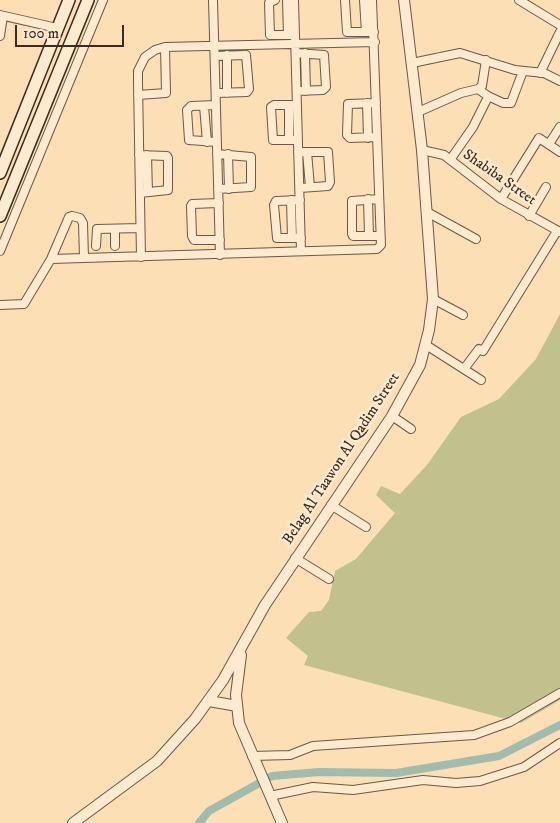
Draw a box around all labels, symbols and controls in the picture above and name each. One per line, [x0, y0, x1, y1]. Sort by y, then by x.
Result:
scale bar [18, 15, 126, 47]
text: 100 m [23, 24, 59, 43]
street label: Shabiba Street [459, 146, 539, 210]
street label: Belag Al Taawon Al Qadim Street [280, 370, 404, 548]

